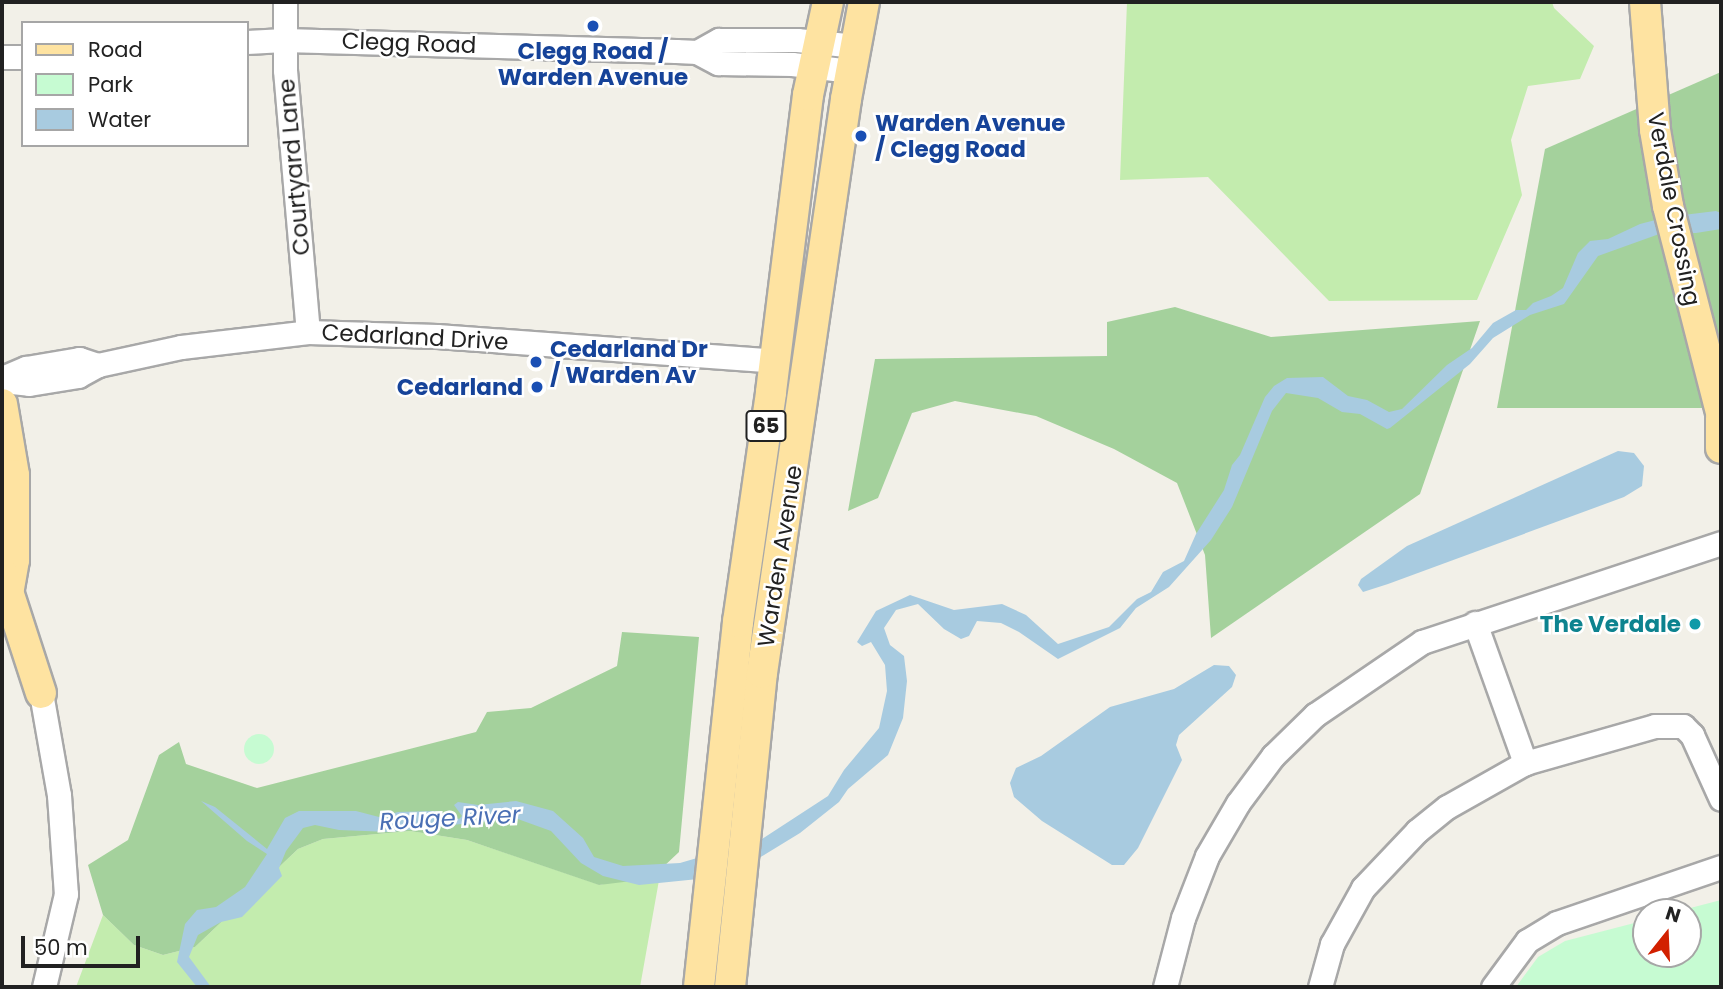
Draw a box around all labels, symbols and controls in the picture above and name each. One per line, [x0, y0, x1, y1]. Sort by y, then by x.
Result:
marker: Clegg Road / Warden Avenue [585, 18, 601, 34]
legend [21, 21, 248, 147]
street label: Clegg Road [341, 27, 477, 59]
text: Road [88, 35, 143, 64]
place label: Clegg Road / Warden Avenue [498, 37, 688, 91]
text: Park [88, 70, 133, 99]
street label: Courtyard Lane [273, 77, 315, 257]
text: Water [88, 105, 151, 134]
place label: Warden Avenue / Clegg Road [875, 109, 1066, 163]
street label: Verdale Crossing [1642, 110, 1706, 308]
marker: Warden Avenue / Clegg Road [853, 128, 869, 144]
street label: Cedarland Drive [321, 318, 509, 356]
place label: Cedarland Dr / Warden Av [550, 335, 708, 389]
marker: Cedarland Dr / Warden Av [528, 354, 544, 370]
place label: Cedarland [397, 373, 523, 401]
marker: Cedarland [529, 379, 545, 395]
road number: 65 [745, 408, 787, 444]
street label: Warden Avenue [752, 463, 808, 649]
place label: The Verdale [1540, 610, 1681, 638]
marker: The Verdale [1687, 616, 1703, 632]
water label: Rouge River [379, 800, 521, 836]
north arrow [1632, 898, 1702, 968]
text: N [1662, 899, 1684, 930]
scale bar [24, 922, 144, 966]
text: 50 m [34, 933, 88, 962]

